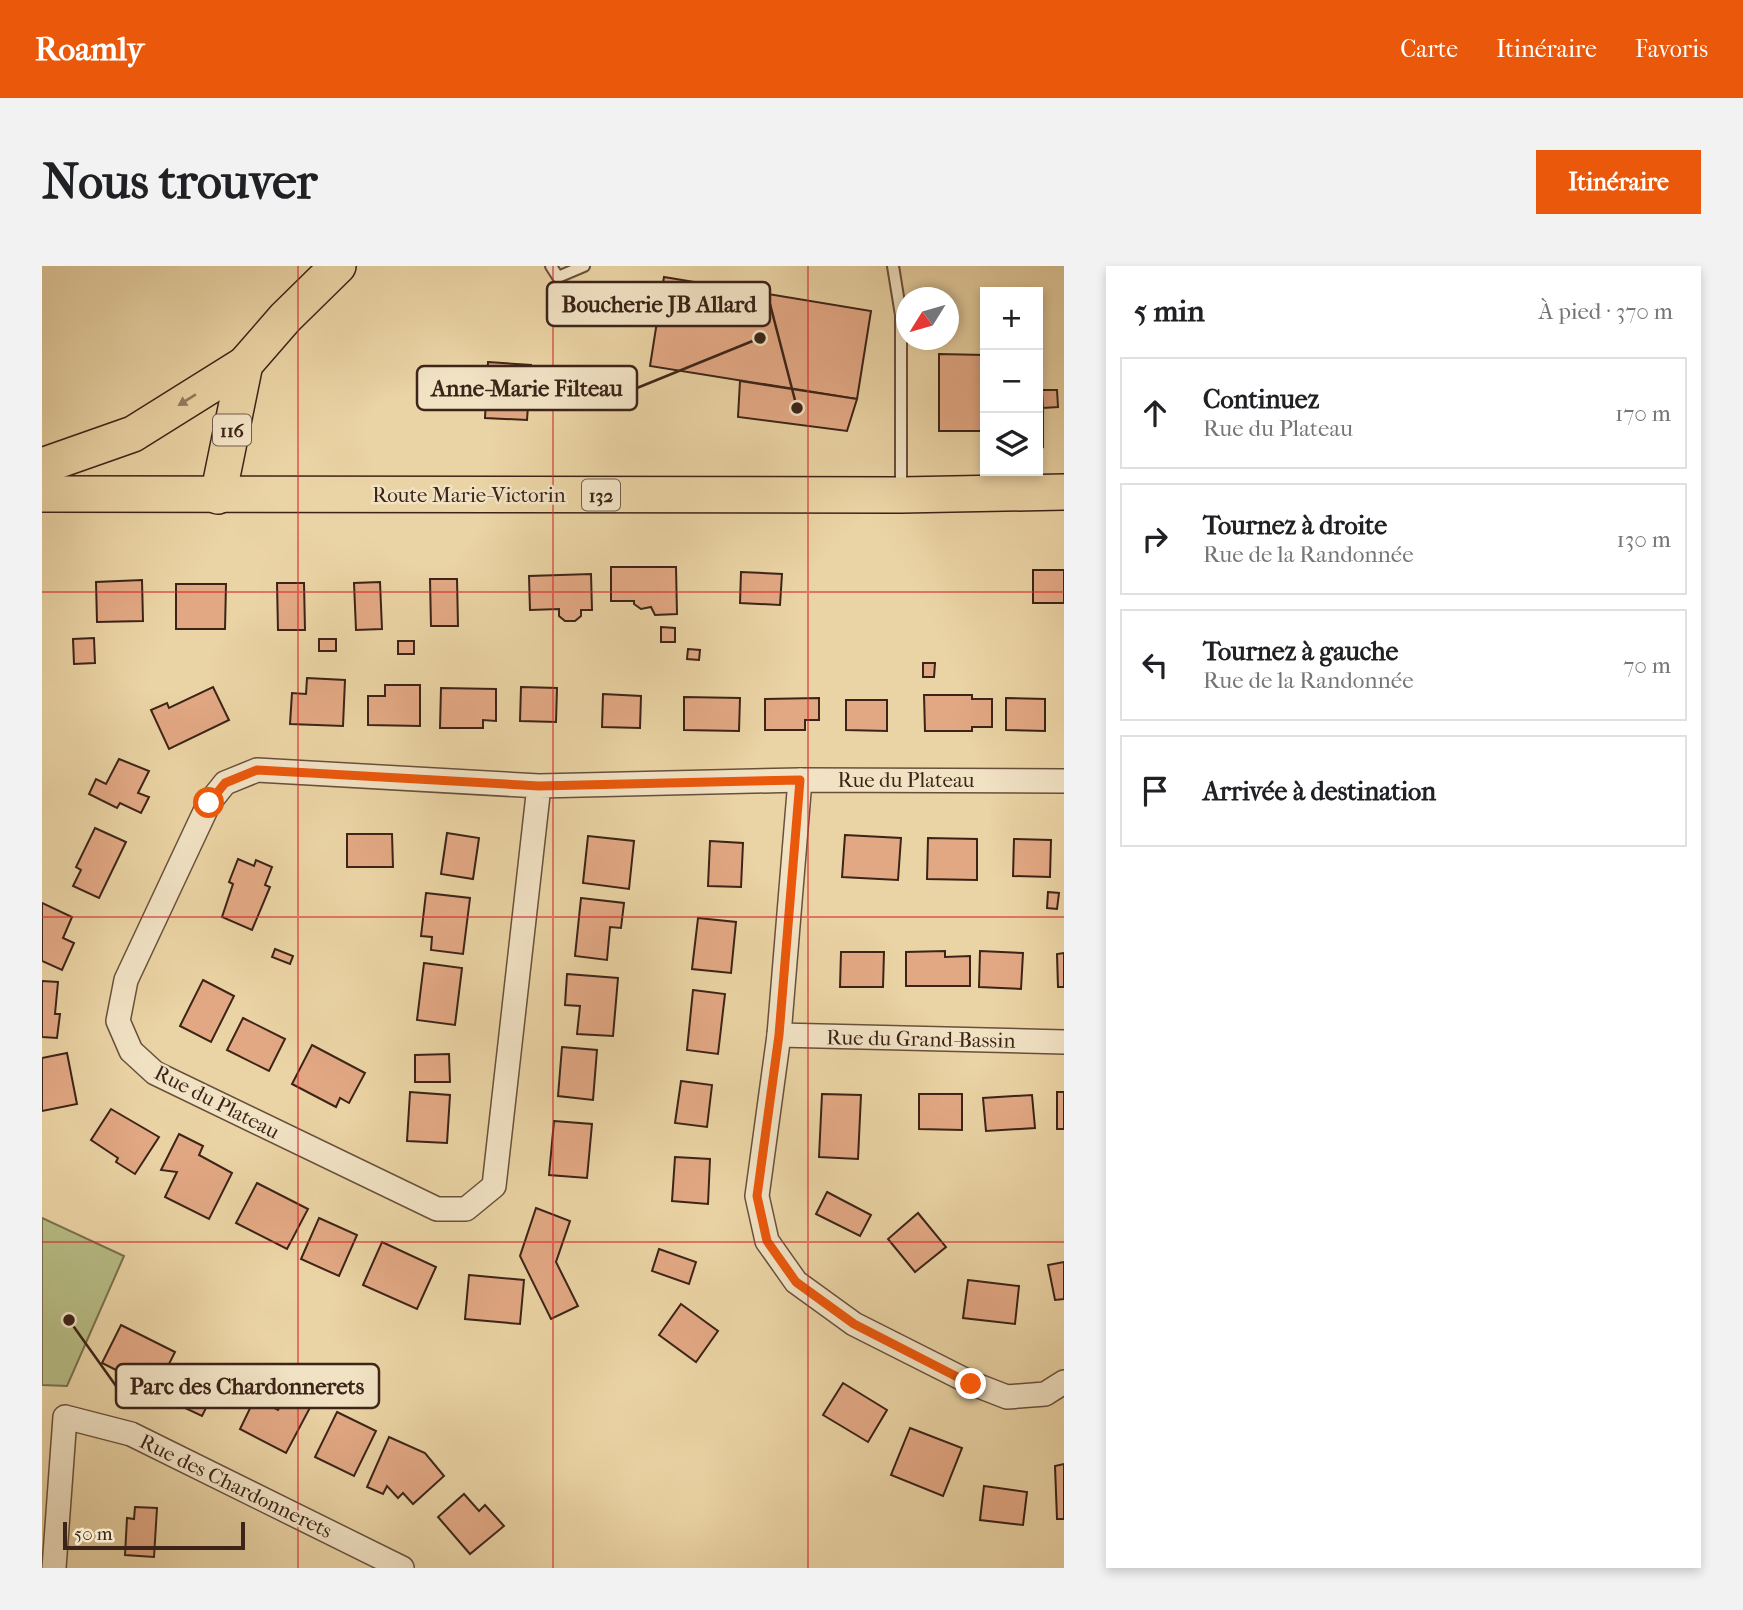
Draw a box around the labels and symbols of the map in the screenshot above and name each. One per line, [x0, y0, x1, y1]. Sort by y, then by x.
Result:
callout: Boucherie JB Allard [547, 282, 770, 326]
north arrow [896, 287, 959, 350]
text: Boucherie JB Allard [561, 291, 758, 318]
callout: Anne-Marie Filteau [417, 366, 637, 410]
text: Anne-Marie Filteau [429, 375, 624, 402]
one-way arrow [178, 393, 197, 406]
road number: 116 [213, 414, 251, 446]
road number: 132 [582, 480, 620, 510]
street label: Route Marie-Victorin [372, 483, 566, 507]
street label: Rue du Plateau [838, 768, 975, 792]
route start [193, 787, 224, 818]
street label: Rue du Grand-Bassin [826, 1025, 1016, 1053]
street label: Rue du Plateau [151, 1060, 284, 1144]
callout: Parc des Chardonnerets [116, 1364, 379, 1408]
route end [955, 1368, 986, 1399]
text: Parc des Chardonnerets [130, 1373, 365, 1400]
street label: Rue des Chardonnerets [136, 1429, 336, 1543]
scale bar [63, 1519, 245, 1551]

